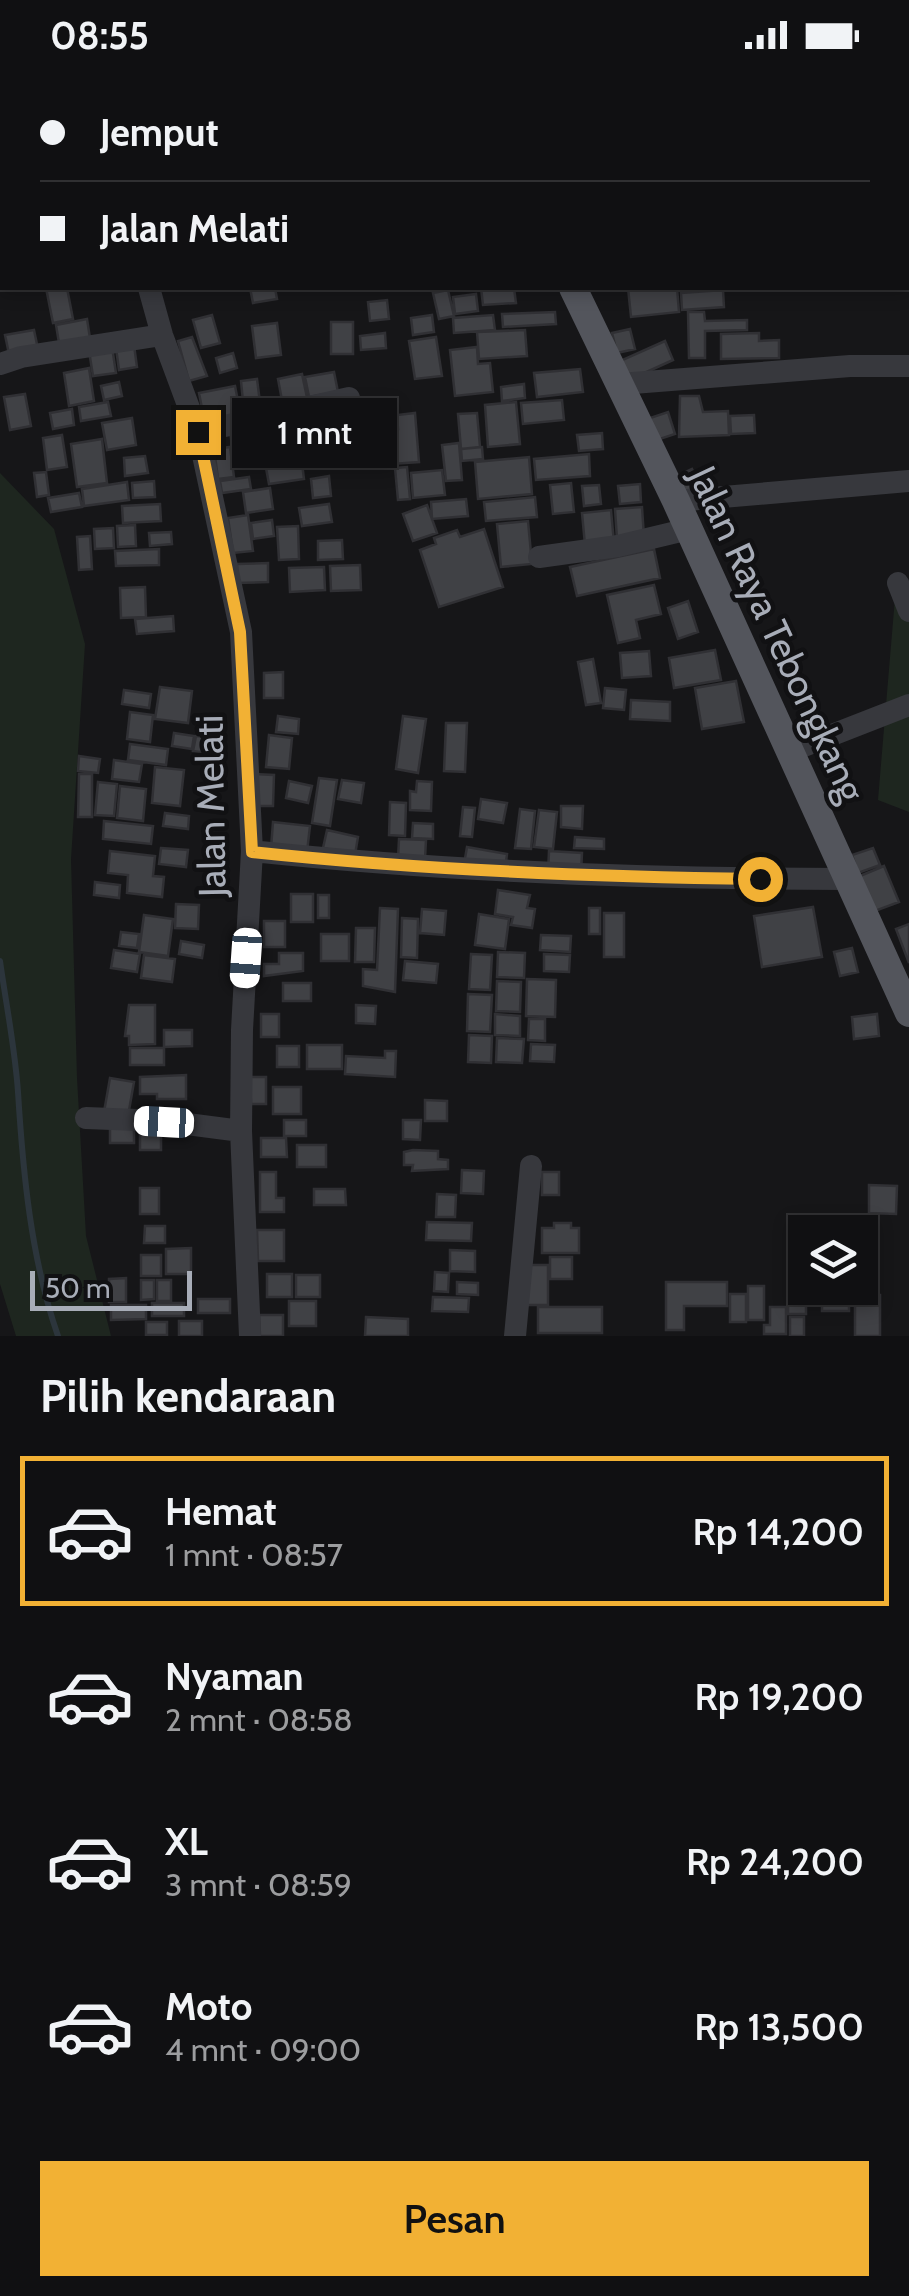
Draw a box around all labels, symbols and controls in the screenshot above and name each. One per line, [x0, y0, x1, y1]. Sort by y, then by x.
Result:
text: 08:55 [50, 12, 149, 59]
text: Jemput [100, 109, 219, 156]
text: Jalan Melati [100, 205, 289, 252]
callout: 1 mnt [233, 397, 398, 467]
route end [176, 410, 221, 455]
text: 1 mnt [277, 413, 352, 452]
street label: Jalan Raya Tebongkang [679, 458, 876, 810]
street label: Jalan Melati [185, 715, 236, 898]
route start [738, 857, 783, 902]
car [229, 927, 263, 989]
car [133, 1105, 195, 1139]
map controls [788, 1215, 878, 1305]
button: layers [788, 1215, 878, 1305]
scale bar [30, 1266, 192, 1310]
text: 50 m [45, 1271, 111, 1305]
text: Pilih kendaraan [40, 1369, 336, 1423]
icon: car [45, 1486, 135, 1576]
text: Hemat [165, 1488, 277, 1535]
text: Rp 14,200 [692, 1508, 864, 1555]
text: 1 mnt · 08:57 [165, 1535, 343, 1574]
icon: car [45, 1651, 135, 1741]
text: Nyaman [165, 1653, 304, 1700]
text: Rp 19,200 [695, 1673, 864, 1720]
text: 2 mnt · 08:58 [165, 1700, 353, 1739]
icon: car [45, 1816, 135, 1906]
text: XL [165, 1818, 208, 1865]
text: Rp 24,200 [686, 1838, 864, 1885]
text: 3 mnt · 08:59 [165, 1865, 352, 1904]
icon: car [45, 1981, 135, 2071]
text: Moto [165, 1983, 252, 2030]
text: Rp 13,500 [694, 2003, 864, 2050]
text: 4 mnt · 09:00 [165, 2030, 361, 2069]
button: Pesan [40, 2161, 869, 2276]

